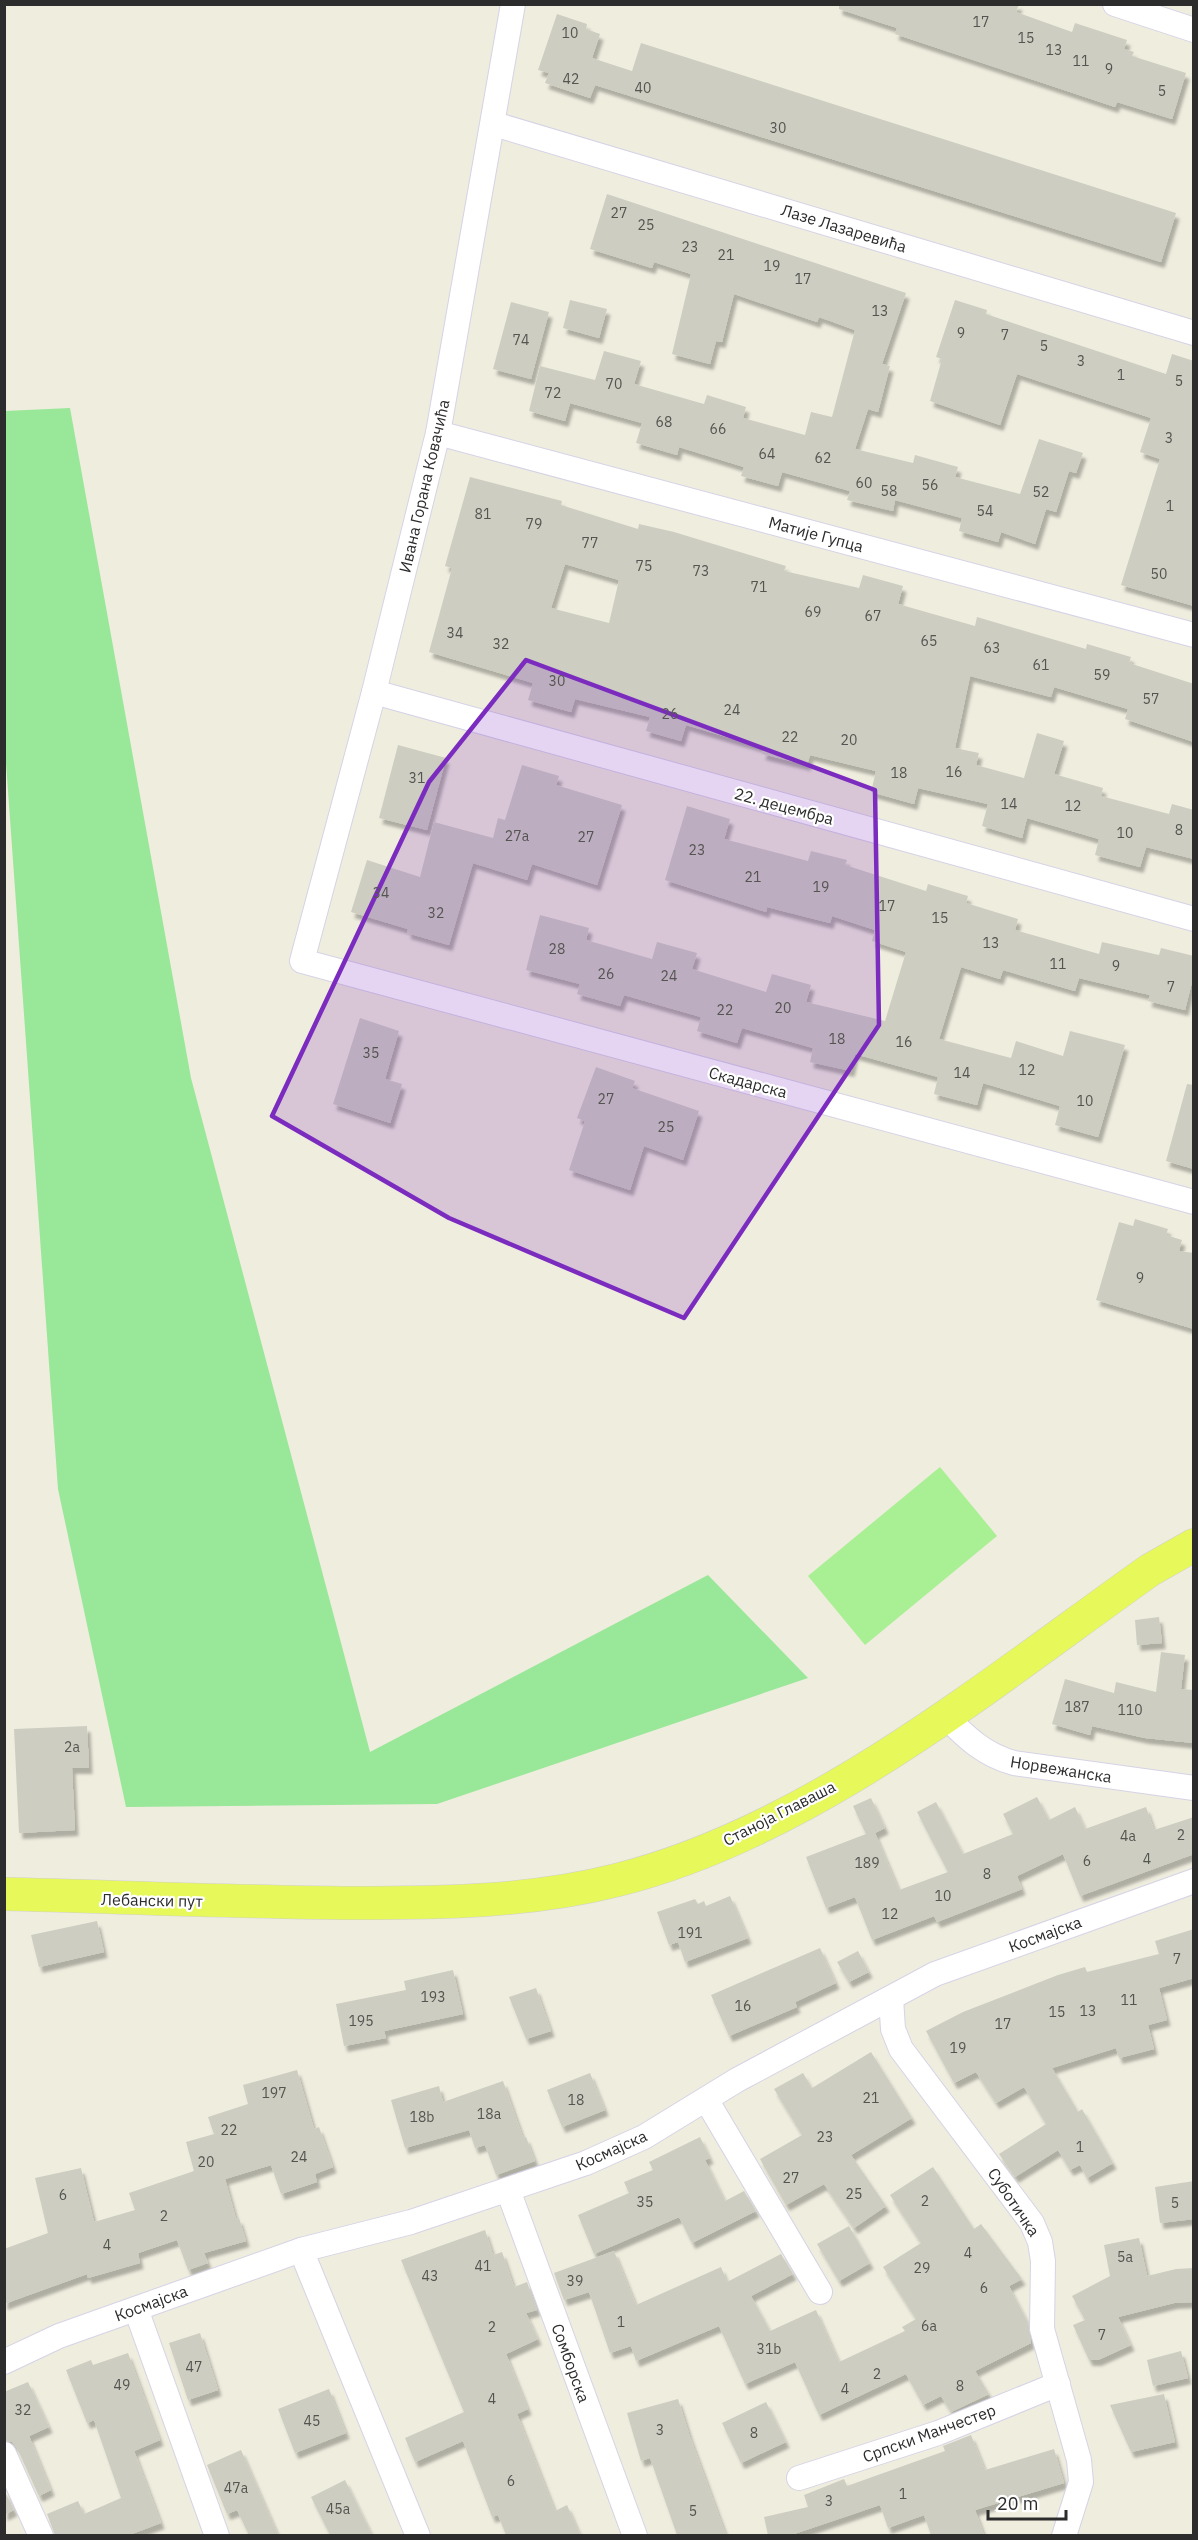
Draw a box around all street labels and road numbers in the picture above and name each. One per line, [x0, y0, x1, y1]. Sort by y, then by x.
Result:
street label: Лазе Лазаревића [779, 199, 910, 257]
street label: Ивана Горана Ковачића [394, 397, 454, 575]
street label: Матије Гупца [766, 512, 866, 556]
street label: 22. децембра [732, 783, 836, 829]
street label: Скадарска [707, 1062, 790, 1102]
street label: Норвежанска [1009, 1751, 1114, 1787]
street label: Станоја Главаша [719, 1776, 839, 1850]
street label: Лебански пут [101, 1889, 203, 1911]
street label: Космајска [1006, 1911, 1085, 1956]
street label: Космајска [572, 2125, 650, 2175]
street label: Суботичка [984, 2164, 1044, 2240]
street label: Космајска [112, 2280, 191, 2325]
street label: Сомборска [547, 2321, 595, 2406]
street label: Српски Манчестер [860, 2400, 998, 2466]

